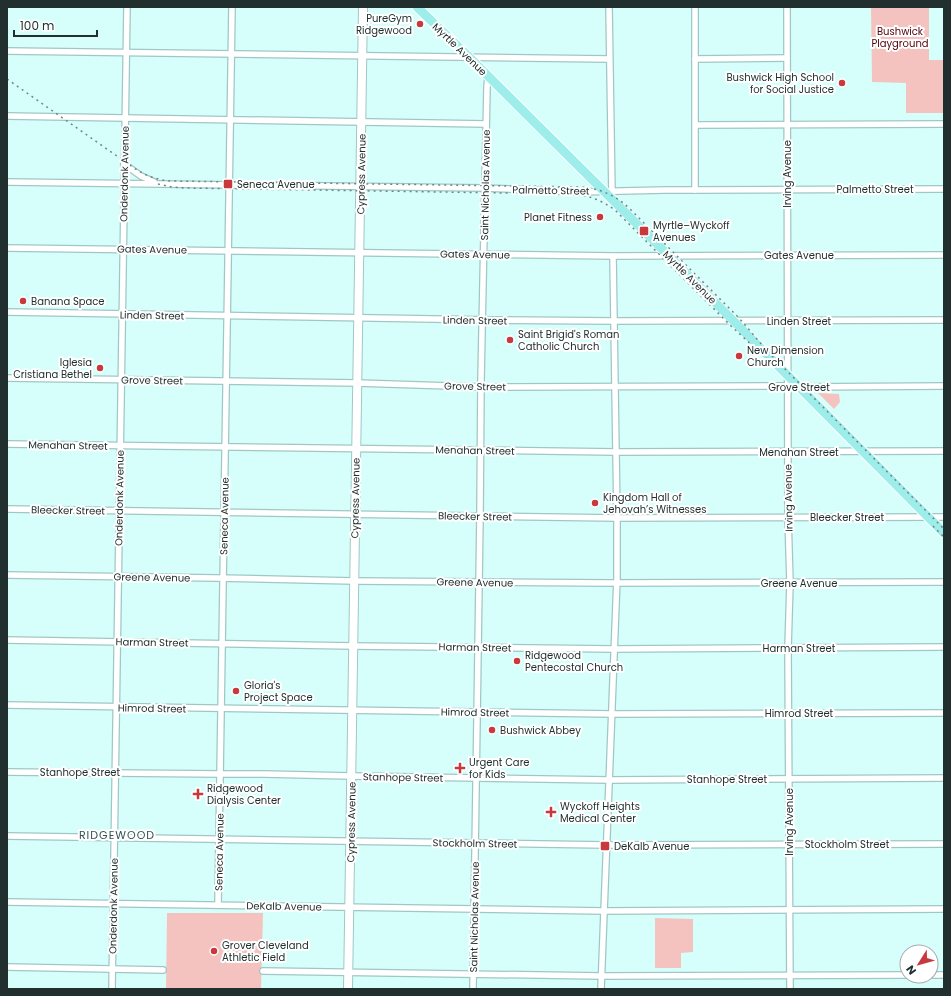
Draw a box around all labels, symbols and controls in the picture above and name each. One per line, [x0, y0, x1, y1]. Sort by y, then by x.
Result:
place label: PureGym Ridgewood [356, 11, 412, 38]
scale bar [14, 12, 97, 38]
text: 100 m [20, 17, 54, 34]
marker: PureGym Ridgewood [415, 19, 425, 29]
street label: Myrtle Avenue [429, 19, 490, 79]
park label: Bushwick Playground [871, 24, 929, 51]
place label: Bushwick High School for Social Justice [726, 70, 834, 97]
marker: Bushwick High School for Social Justice [837, 78, 847, 88]
street label: Onderdonk Avenue [116, 126, 133, 222]
street label: Saint Nicholas Avenue [477, 129, 494, 241]
street label: Cypress Avenue [353, 134, 370, 214]
street label: Irving Avenue [780, 140, 795, 208]
place label: Seneca Avenue [237, 177, 315, 192]
marker: Seneca Avenue [222, 178, 234, 190]
street label: Palmetto Street [512, 182, 590, 199]
street label: Palmetto Street [836, 182, 914, 197]
place label: Planet Fitness [524, 210, 592, 225]
marker: Planet Fitness [595, 212, 605, 222]
place label: Myrtle–Wyckoff Avenues [653, 218, 730, 245]
marker: Myrtle–Wyckoff Avenues [638, 225, 650, 237]
street label: Gates Avenue [117, 241, 187, 258]
street label: Gates Avenue [440, 246, 510, 263]
street label: Myrtle Avenue [659, 247, 720, 308]
street label: Gates Avenue [764, 248, 834, 263]
place label: Banana Space [31, 294, 105, 309]
marker: Banana Space [18, 296, 28, 306]
street label: Linden Street [120, 307, 185, 324]
street label: Linden Street [443, 312, 508, 329]
street label: Linden Street [767, 314, 832, 329]
place label: Saint Brigid's Roman Catholic Church [518, 327, 620, 354]
marker: Saint Brigid's Roman Catholic Church [505, 335, 515, 345]
place label: New Dimension Church [747, 343, 824, 370]
marker: New Dimension Church [734, 351, 744, 361]
place label: Iglesia Cristiana Bethel [13, 355, 92, 382]
marker: Iglesia Cristiana Bethel [95, 363, 105, 373]
street label: Grove Street [121, 372, 183, 389]
street label: Grove Street [444, 378, 506, 395]
street label: Grove Street [768, 380, 830, 395]
street label: Menahan Street [28, 437, 108, 454]
street label: Menahan Street [435, 442, 515, 459]
street label: Menahan Street [759, 445, 839, 460]
street label: Onderdonk Avenue [111, 450, 128, 546]
street label: Cypress Avenue [347, 458, 364, 538]
street label: Irving Avenue [780, 464, 797, 532]
street label: Seneca Avenue [216, 477, 233, 555]
place label: Kingdom Hall of Jehovah’s Witnesses [603, 490, 706, 517]
marker: Kingdom Hall of Jehovah’s Witnesses [590, 498, 600, 508]
street label: Bleecker Street [31, 502, 106, 519]
street label: Bleecker Street [438, 508, 513, 525]
street label: Bleecker Street [810, 510, 884, 525]
street label: Greene Avenue [113, 569, 190, 586]
street label: Greene Avenue [436, 574, 513, 591]
street label: Greene Avenue [761, 576, 837, 591]
street label: Harman Street [115, 634, 189, 651]
street label: Harman Street [438, 639, 512, 656]
street label: Harman Street [763, 641, 836, 656]
place label: Ridgewood Pentecostal Church [525, 648, 623, 675]
marker: Ridgewood Pentecostal Church [512, 656, 522, 666]
place label: Gloria's Project Space [244, 678, 313, 705]
marker: Gloria's Project Space [231, 686, 241, 696]
street label: Himrod Street [118, 700, 187, 717]
street label: Himrod Street [441, 704, 510, 721]
street label: Himrod Street [765, 706, 834, 721]
place label: Bushwick Abbey [500, 723, 581, 738]
marker: Bushwick Abbey [487, 725, 497, 735]
place label: Urgent Care for Kids [469, 755, 530, 782]
marker: Urgent Care for Kids [454, 762, 466, 774]
street label: Stanhope Street [40, 765, 121, 780]
street label: Stanhope Street [363, 769, 444, 786]
street label: Stanhope Street [687, 772, 768, 787]
place label: Ridgewood Dialysis Center [207, 781, 281, 808]
street label: Cypress Avenue [343, 782, 360, 862]
marker: Ridgewood Dialysis Center [192, 788, 204, 800]
street label: Irving Avenue [782, 788, 797, 856]
place label: Wyckoff Heights Medical Center [560, 799, 640, 826]
marker: Wyckoff Heights Medical Center [545, 806, 557, 818]
street label: Seneca Avenue [211, 813, 228, 891]
district label: RIDGEWOOD [79, 827, 155, 843]
street label: Stockholm Street [433, 835, 518, 852]
street label: Stockholm Street [805, 837, 890, 852]
place label: DeKalb Avenue [614, 839, 689, 854]
marker: DeKalb Avenue [599, 840, 611, 852]
street label: Onderdonk Avenue [105, 858, 122, 954]
street label: Saint Nicholas Avenue [466, 861, 483, 973]
street label: DeKalb Avenue [246, 898, 322, 915]
place label: Grover Cleveland Athletic Field [222, 938, 309, 965]
north arrow [899, 944, 939, 984]
marker: Grover Cleveland Athletic Field [209, 946, 219, 956]
text: N [902, 962, 920, 978]

